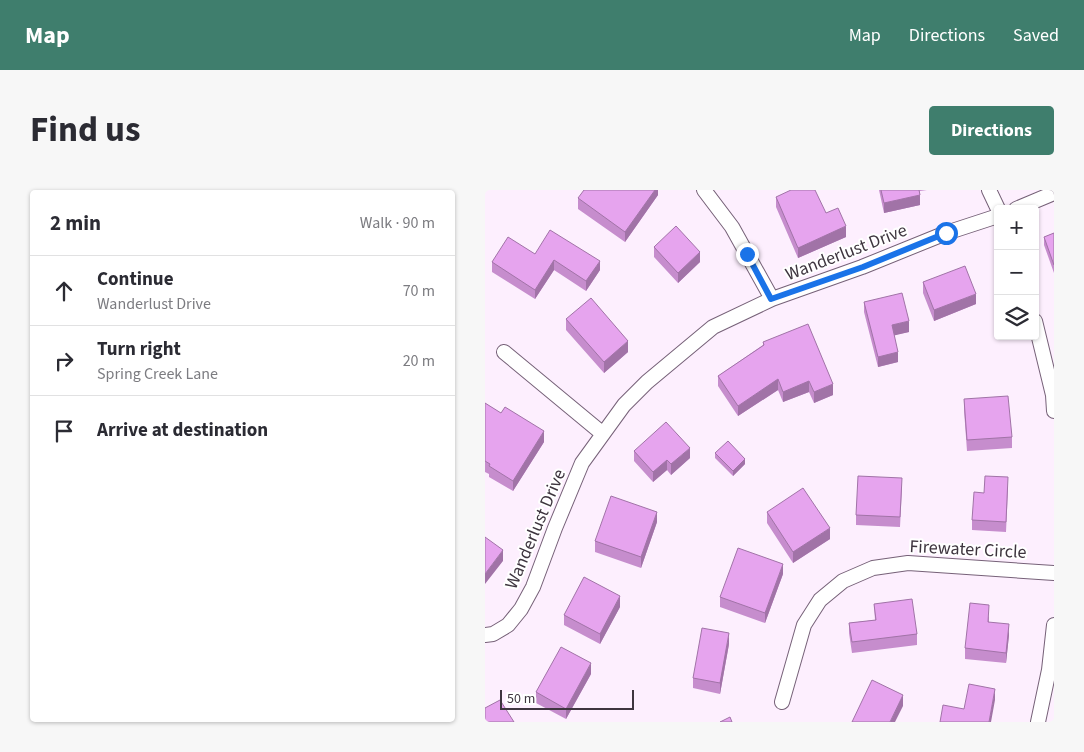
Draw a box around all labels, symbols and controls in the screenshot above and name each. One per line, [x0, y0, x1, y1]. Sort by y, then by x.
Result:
text: Map [25, 18, 70, 53]
text: Map [849, 23, 881, 48]
text: Directions [909, 23, 985, 48]
text: Saved [1013, 23, 1059, 48]
text: Find us [30, 105, 140, 155]
button: Directions [929, 106, 1054, 155]
map controls [994, 205, 1039, 340]
button: + [994, 205, 1039, 250]
text: 2 min [50, 208, 101, 238]
text: Walk · 90 m [360, 212, 435, 234]
street label: Wanderlust Drive [782, 218, 911, 287]
route start [935, 222, 958, 245]
route end [736, 243, 759, 266]
button: − [994, 250, 1039, 295]
text: Continue [97, 266, 174, 293]
icon: ahead [50, 277, 78, 305]
text: 70 m [403, 280, 435, 302]
text: Wanderlust Drive [97, 293, 211, 315]
button: layers [994, 295, 1039, 340]
text: Turn right [97, 336, 181, 363]
icon: right [50, 347, 78, 375]
text: 20 m [403, 350, 435, 372]
text: Spring Creek Lane [97, 363, 218, 385]
icon: arrive [50, 417, 78, 445]
text: Arrive at destination [97, 417, 268, 444]
street label: Wanderlust Drive [499, 465, 572, 593]
street label: Firewater Circle [909, 534, 1027, 565]
scale bar [500, 687, 634, 710]
text: 50 m [507, 689, 535, 709]

